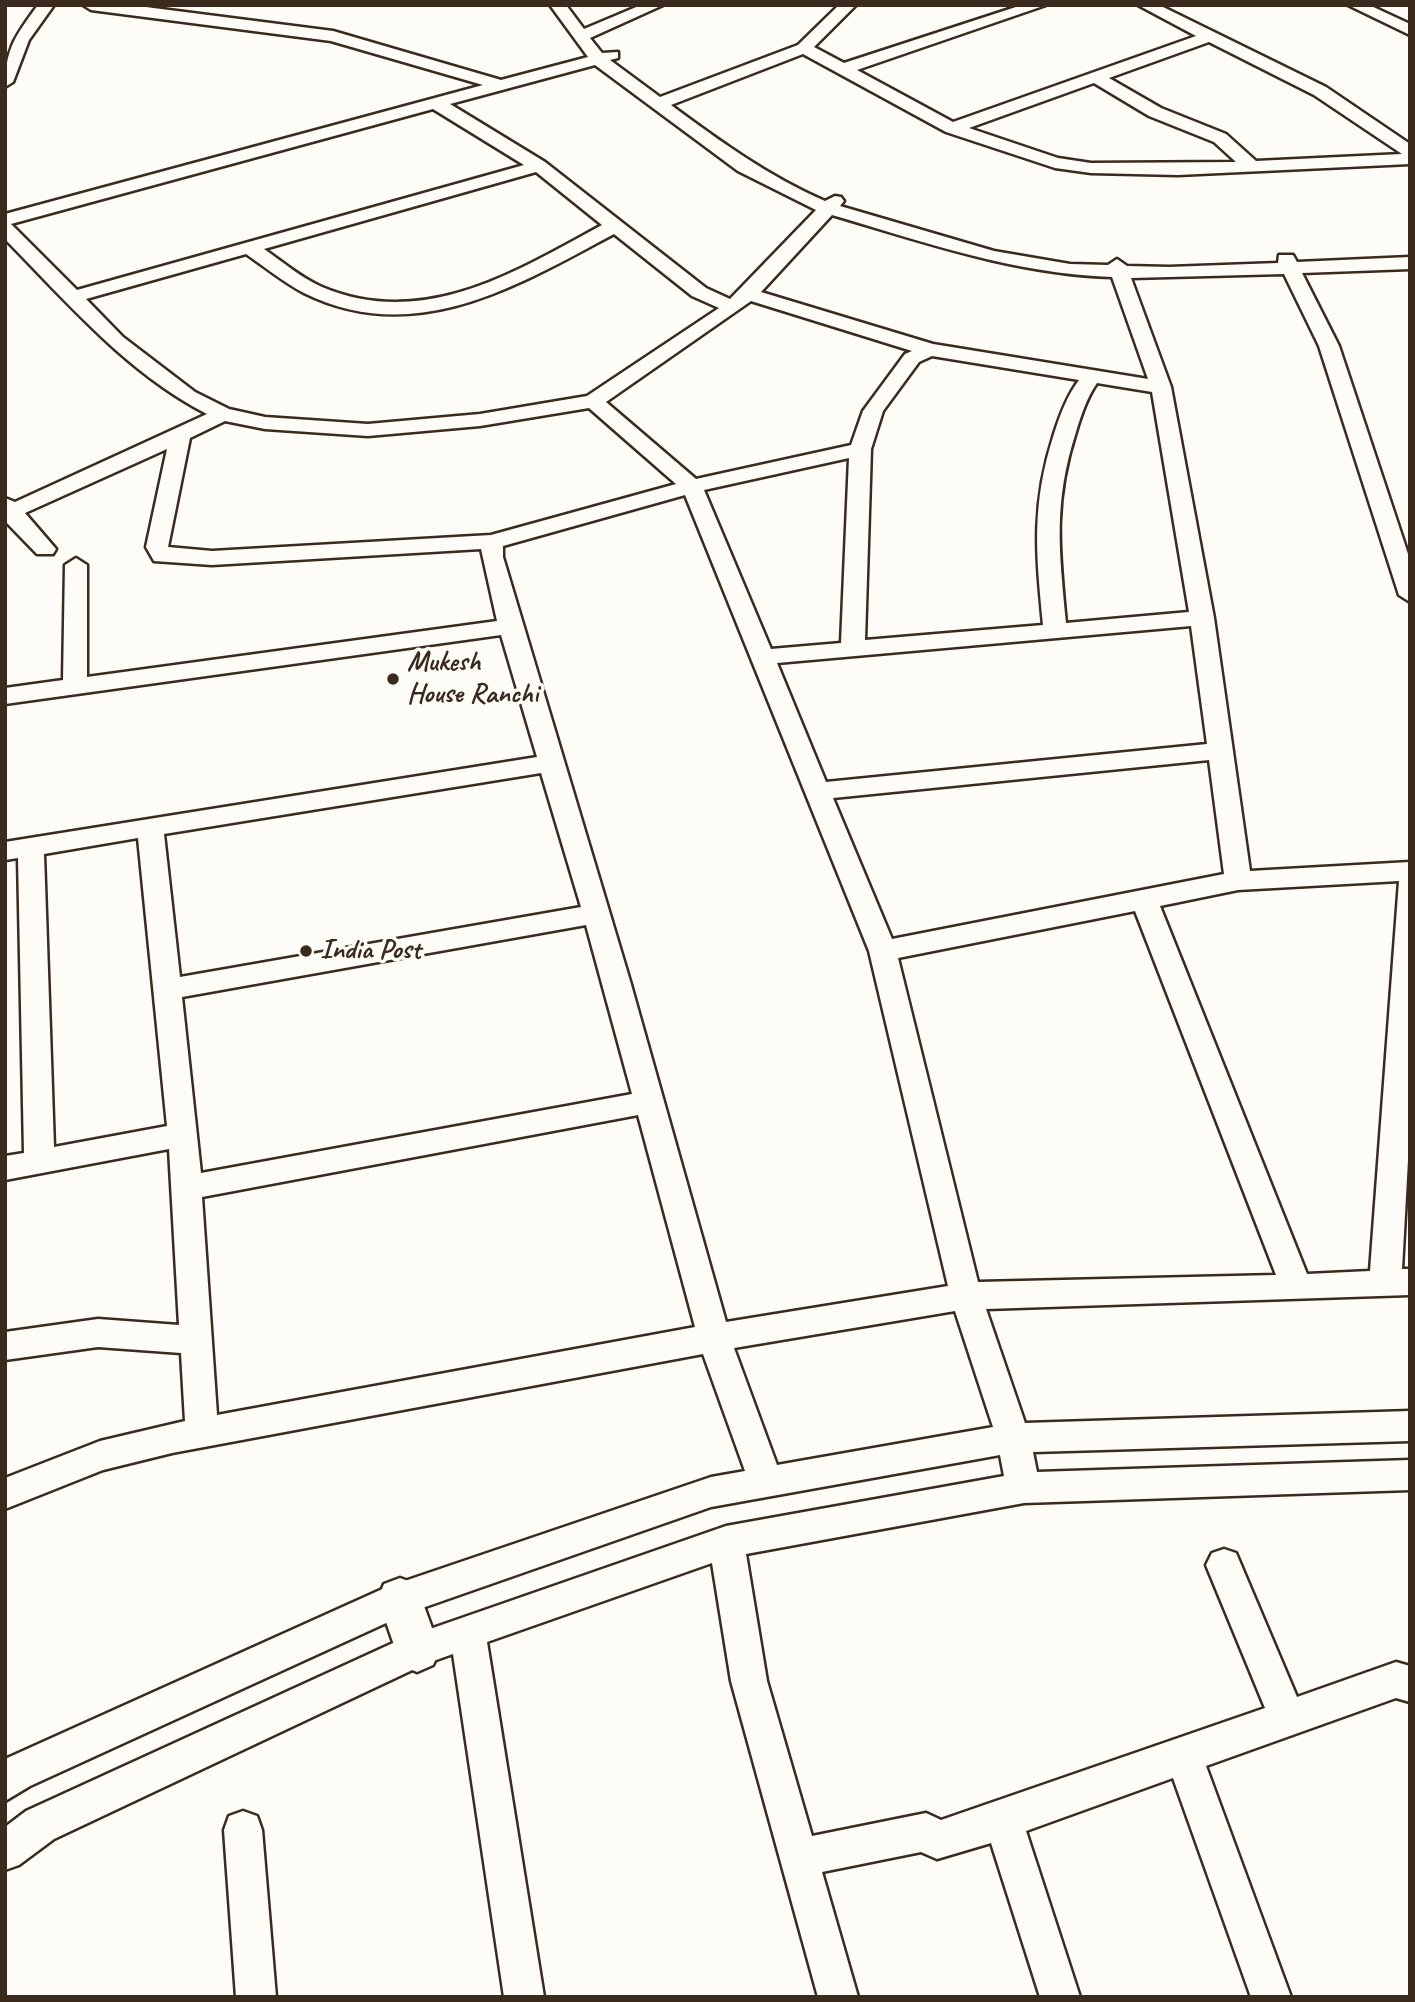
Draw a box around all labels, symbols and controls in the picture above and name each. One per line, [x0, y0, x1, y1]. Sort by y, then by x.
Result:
place label: Mukesh House Ranchi [407, 646, 538, 712]
marker: Mukesh House Ranchi [385, 671, 401, 687]
place label: India Post [320, 934, 420, 968]
marker: India Post [298, 943, 314, 959]

